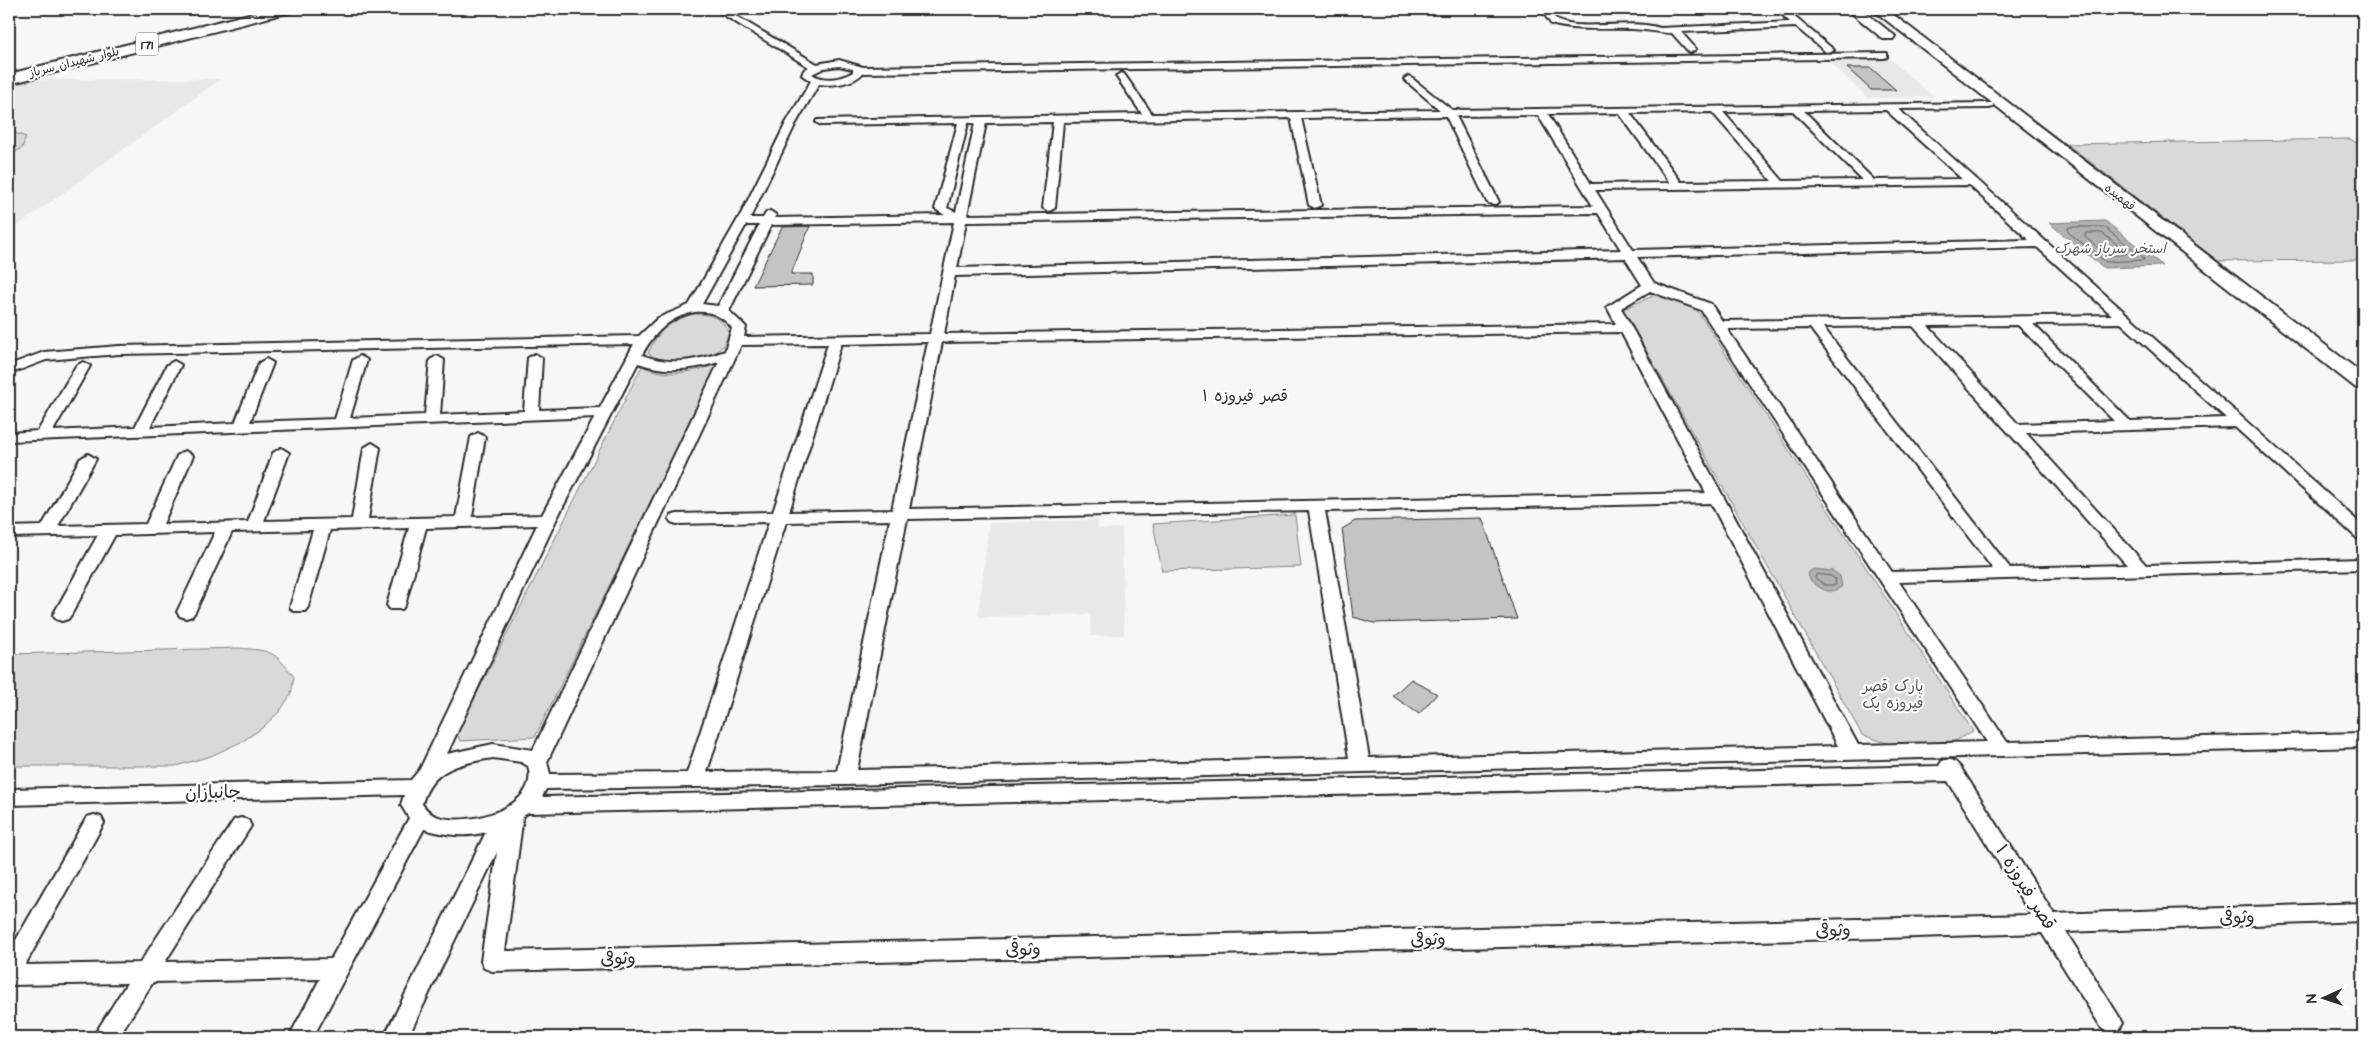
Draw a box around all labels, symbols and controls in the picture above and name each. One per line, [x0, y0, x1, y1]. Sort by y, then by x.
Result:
road number: 171 [136, 33, 158, 56]
street label: بلوار شهیدان سرباز [26, 43, 121, 82]
street label: فهمیده [2101, 180, 2139, 215]
water label: استخر سرباز شهرک [2054, 239, 2168, 259]
district label: قصر فیروزه ۱ [1202, 385, 1288, 407]
park label: پارک قصر فیروزه یک [1861, 676, 1923, 714]
street label: جانبازان [185, 780, 241, 805]
street label: قصر فیروزه ۱ [1989, 840, 2062, 935]
street label: وثوقی [2219, 904, 2255, 931]
street label: وثوقی [1815, 918, 1851, 943]
street label: وثوقی [1410, 927, 1446, 952]
street label: وثوقی [1005, 937, 1041, 962]
street label: وثوقی [600, 946, 636, 971]
north arrow [2300, 974, 2350, 1024]
text: N [2302, 994, 2322, 1004]

